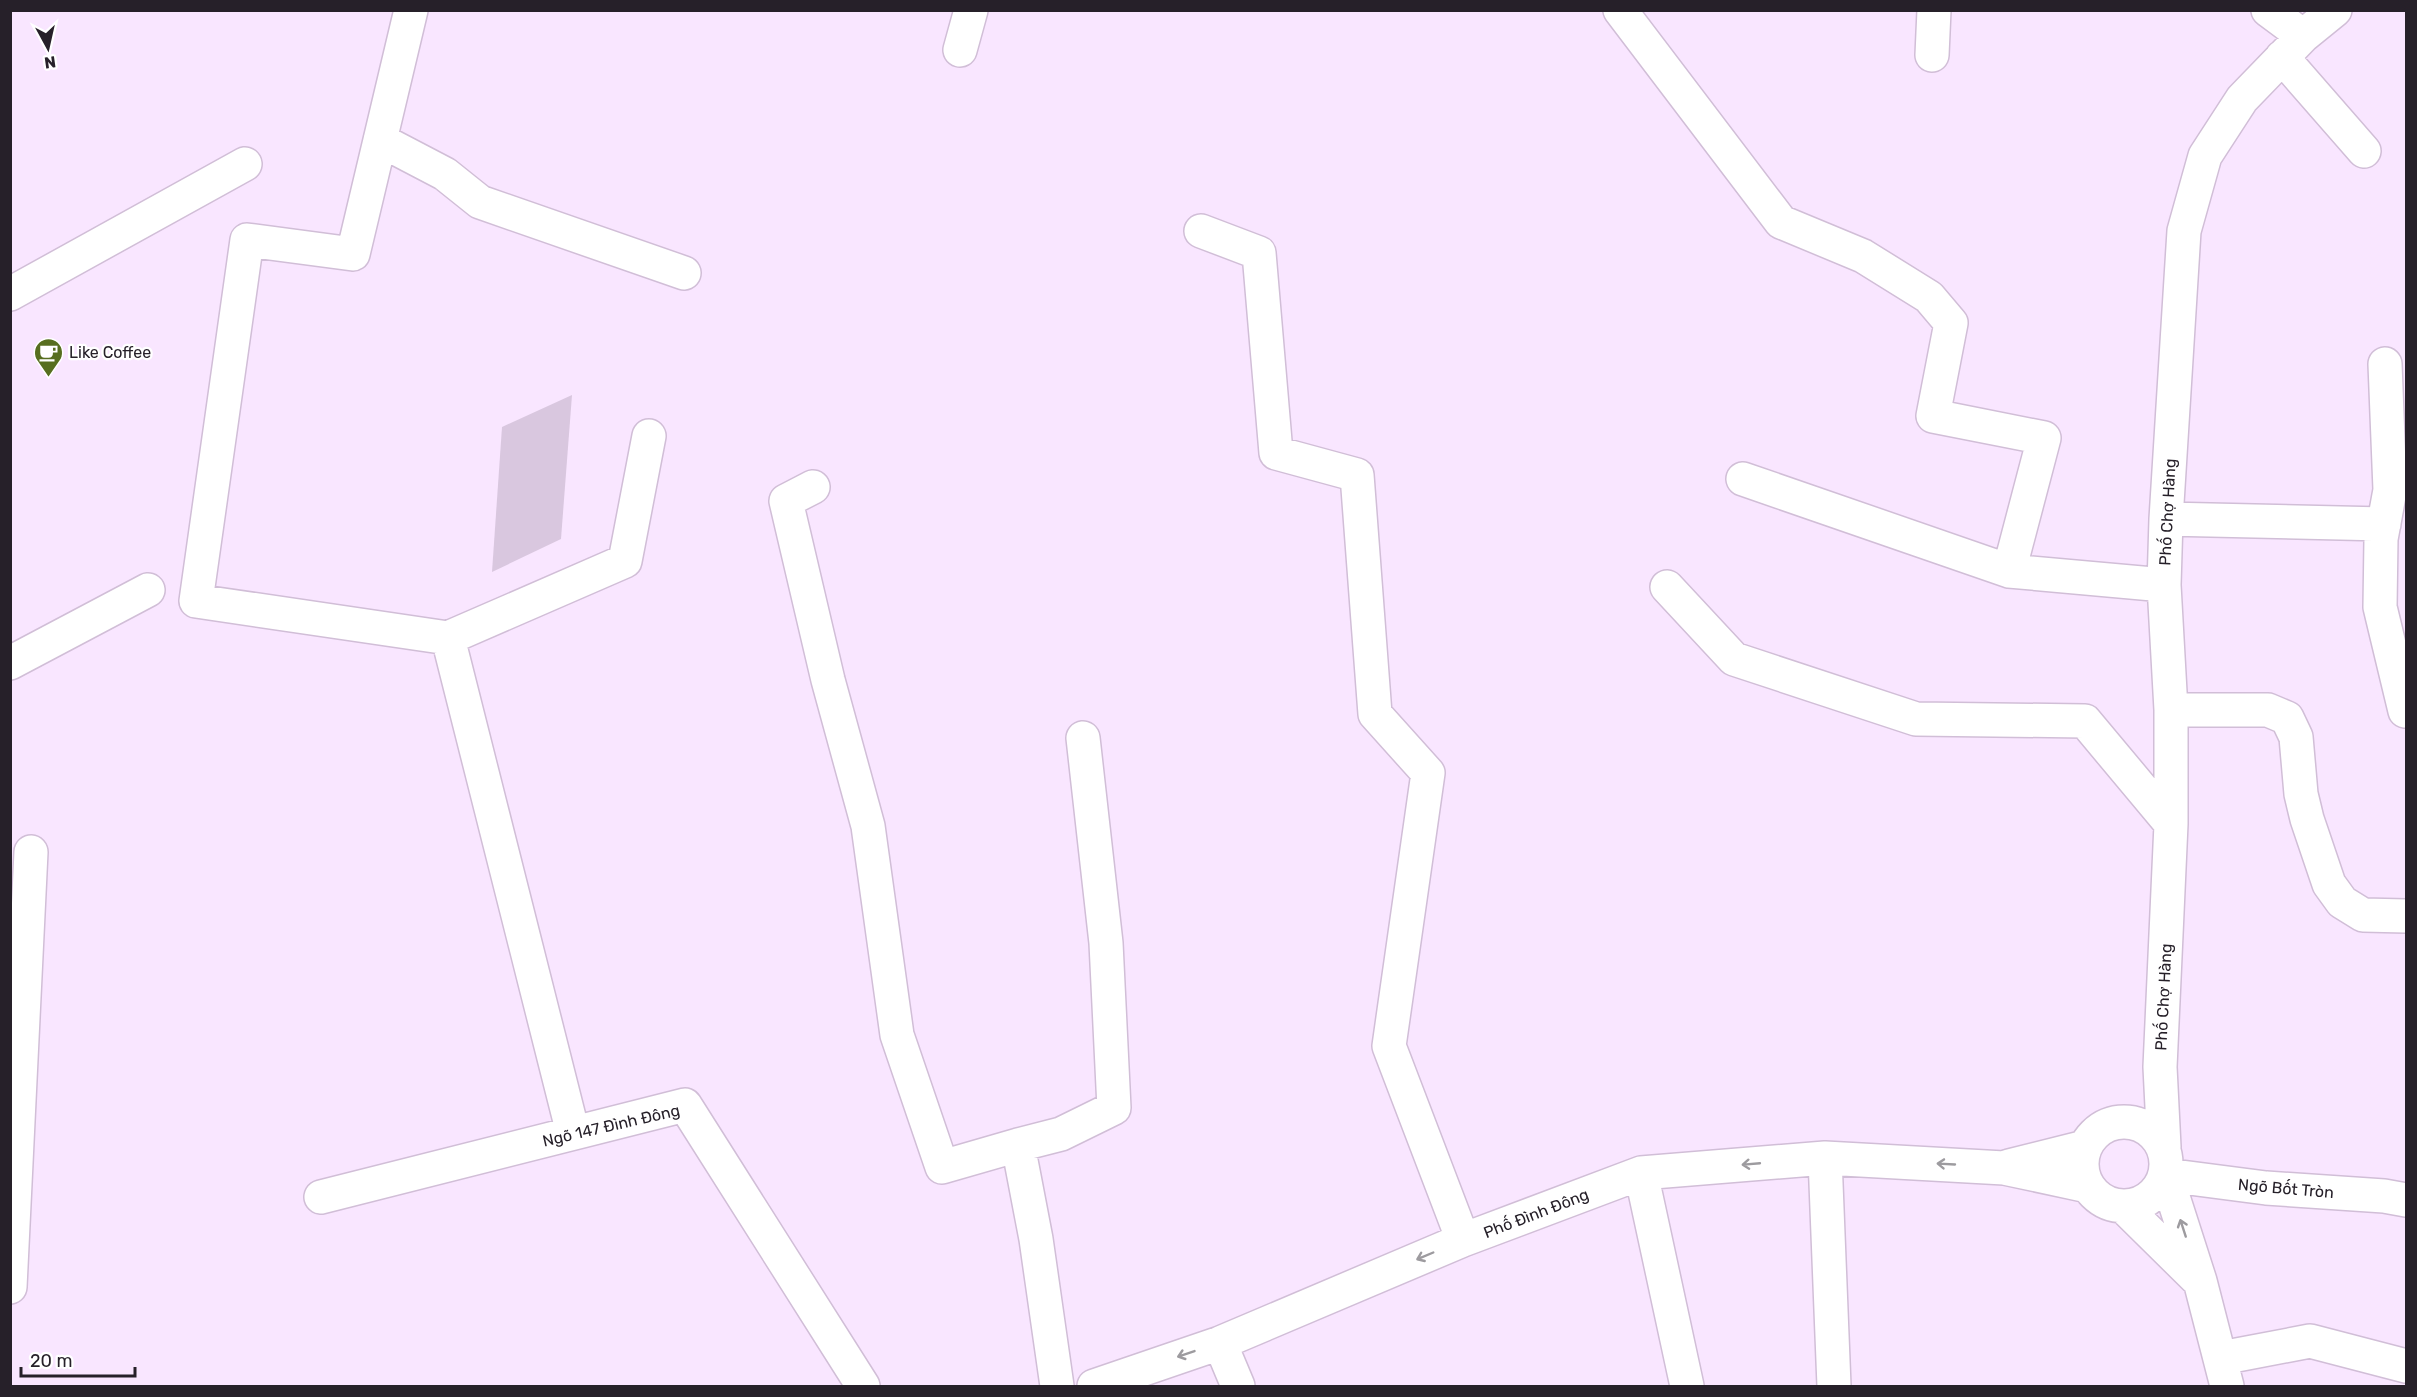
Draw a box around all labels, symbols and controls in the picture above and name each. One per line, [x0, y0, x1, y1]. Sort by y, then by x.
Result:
north arrow [18, 18, 78, 78]
text: N [43, 52, 57, 73]
cafe icon: Like Coffee [32, 336, 64, 378]
place label: Like Coffee [69, 343, 151, 362]
street label: Phố Chợ Hàng [2154, 458, 2180, 566]
street label: Phố Chợ Hàng [2150, 943, 2176, 1051]
street label: Ngõ 147 Đình Đông [541, 1100, 682, 1151]
one-way arrow [1742, 1159, 1762, 1170]
one-way arrow [1936, 1159, 1956, 1170]
street label: Ngõ Bốt Tròn [2237, 1173, 2335, 1202]
street label: Phố Đình Đông [1480, 1183, 1591, 1242]
one-way arrow [2176, 1219, 2187, 1238]
one-way arrow [1416, 1252, 1434, 1263]
scale bar [21, 1340, 135, 1378]
text: 20 m [30, 1350, 72, 1372]
one-way arrow [1177, 1350, 1196, 1361]

